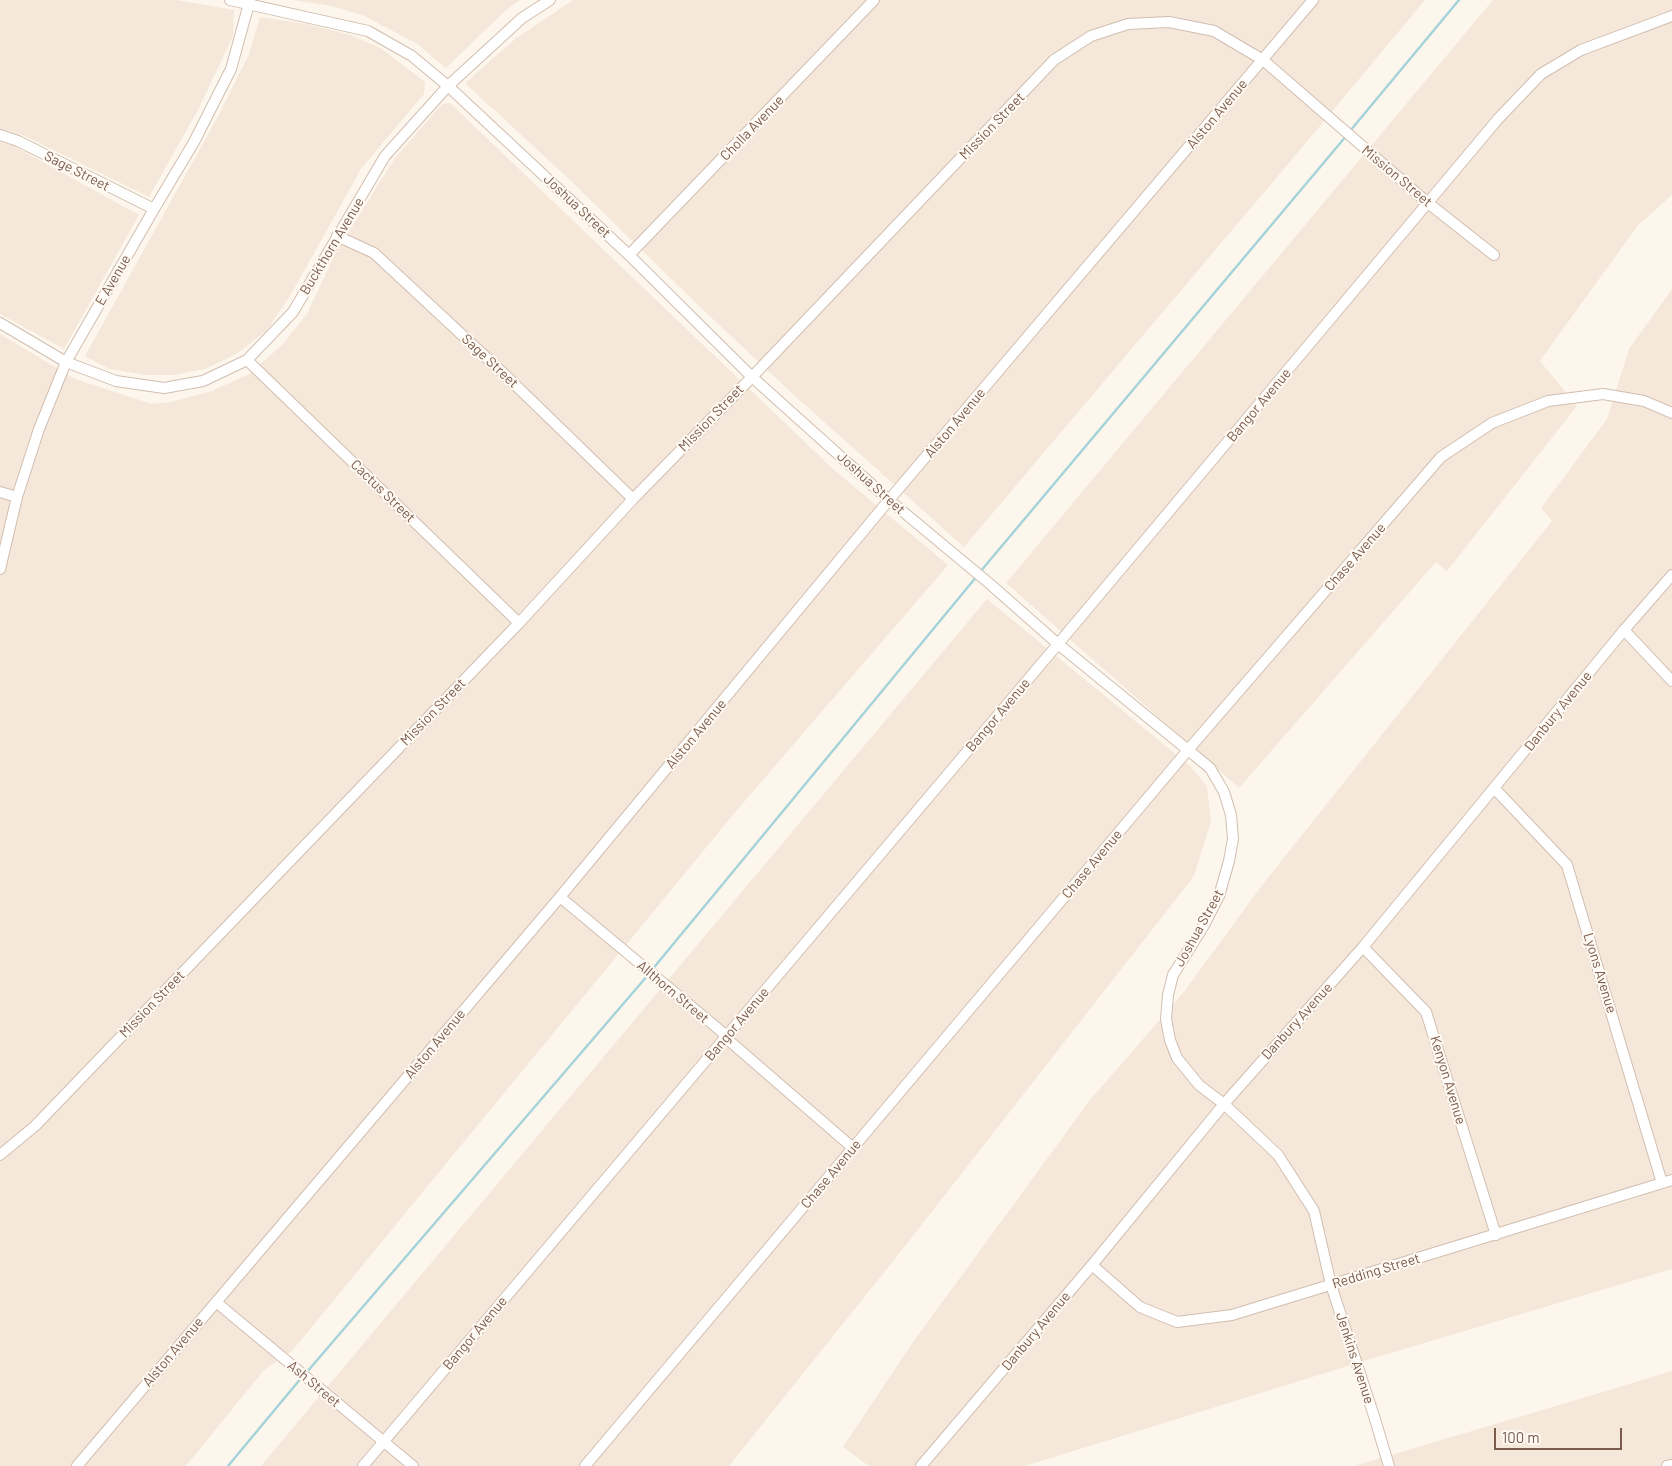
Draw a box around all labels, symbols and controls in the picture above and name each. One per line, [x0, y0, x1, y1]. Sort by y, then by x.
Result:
street label: Alston Avenue [1183, 76, 1251, 152]
street label: Mission Street [956, 89, 1028, 163]
street label: Cholla Avenue [717, 92, 787, 164]
street label: Mission Street [1358, 142, 1436, 210]
street label: Sage Street [41, 147, 113, 195]
street label: Joshua Street [540, 171, 614, 241]
street label: Buckthorn Avenue [296, 194, 368, 298]
street label: E Avenue [92, 252, 134, 308]
street label: Sage Street [458, 331, 522, 391]
street label: Bangor Avenue [1223, 365, 1295, 445]
street label: Mission Street [675, 381, 747, 455]
street label: Alston Avenue [921, 385, 989, 461]
street label: Joshua Street [834, 448, 908, 518]
street label: Cactus Street [347, 456, 419, 526]
street label: Chase Avenue [1321, 520, 1389, 594]
street label: Danbury Avenue [1521, 668, 1595, 754]
street label: Mission Street [397, 675, 469, 749]
street label: Bangor Avenue [962, 675, 1034, 755]
street label: Alston Avenue [662, 696, 730, 772]
street label: Chase Avenue [1058, 826, 1126, 902]
street label: Joshua Street [1171, 886, 1227, 970]
street label: Lyons Avenue [1580, 931, 1620, 1015]
street label: Allthorn Street [634, 957, 712, 1027]
street label: Mission Street [116, 967, 188, 1041]
street label: Danbury Avenue [1258, 979, 1336, 1063]
street label: Bangor Avenue [701, 984, 773, 1064]
street label: Alston Avenue [401, 1006, 469, 1082]
street label: Kenyon Avenue [1427, 1034, 1469, 1126]
street label: Chase Avenue [797, 1136, 865, 1212]
street label: Redding Street [1330, 1250, 1422, 1292]
street label: Danbury Avenue [998, 1288, 1074, 1374]
street label: Bangor Avenue [439, 1293, 511, 1373]
street label: Jenkins Avenue [1332, 1310, 1378, 1406]
street label: Alston Avenue [139, 1314, 207, 1390]
street label: Ash Street [284, 1357, 344, 1411]
scale bar [1497, 1418, 1624, 1450]
text: 100 m [1502, 1428, 1540, 1446]

